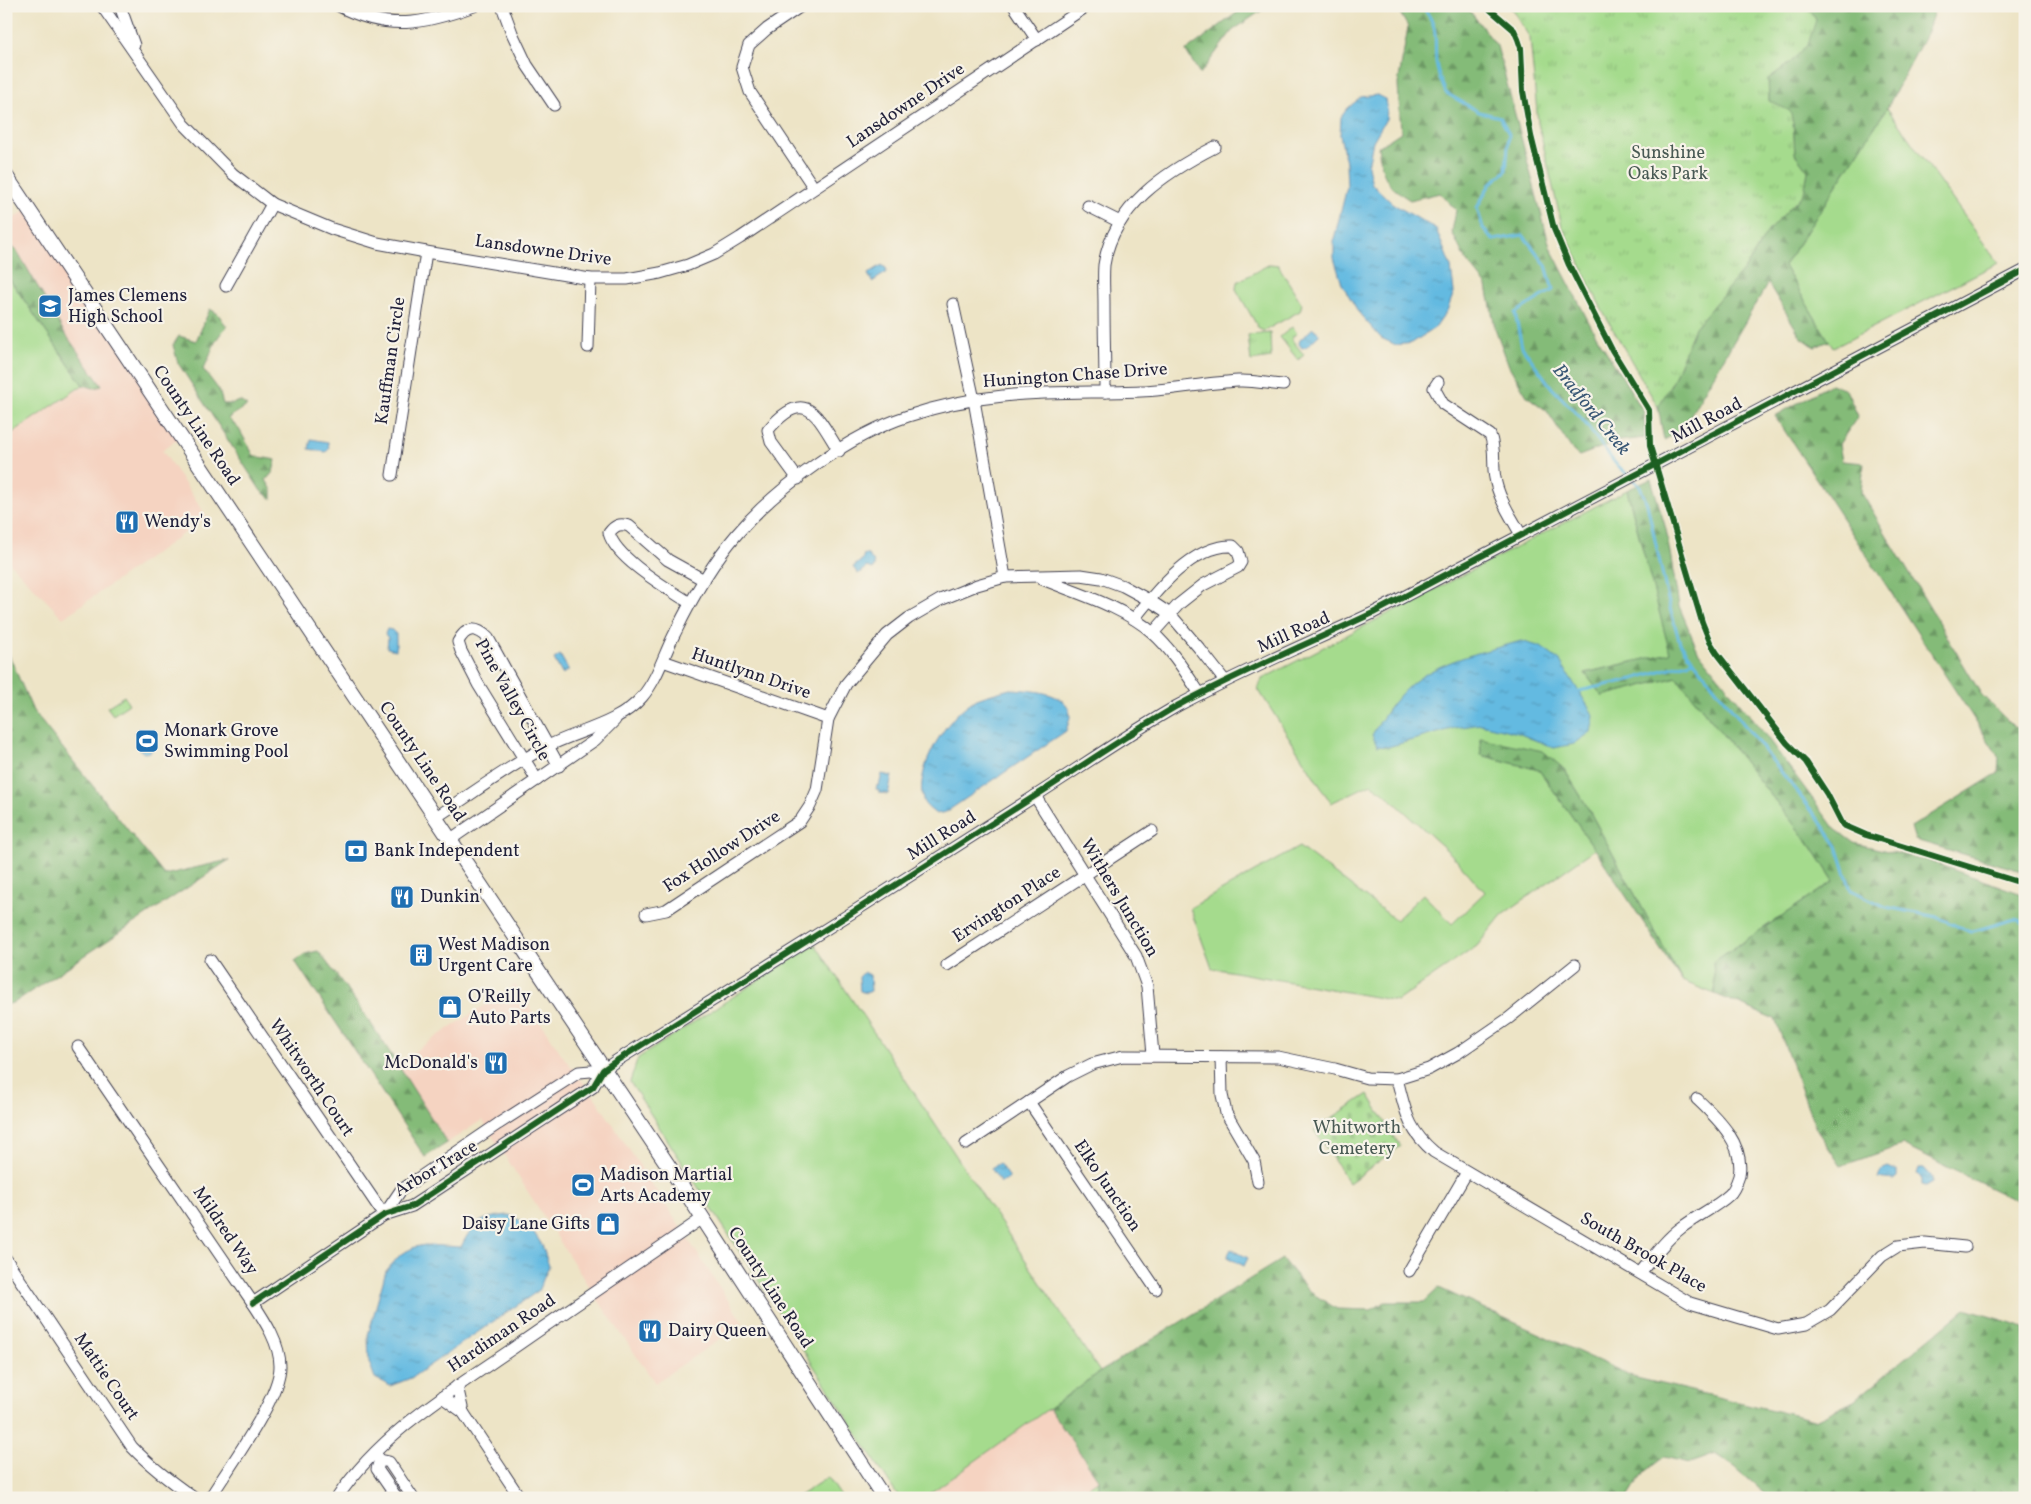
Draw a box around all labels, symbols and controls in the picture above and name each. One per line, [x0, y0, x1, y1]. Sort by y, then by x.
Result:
street label: Lansdowne Drive [842, 57, 970, 155]
park label: Sunshine Oaks Park [1628, 141, 1708, 187]
street label: Lansdowne Drive [473, 229, 613, 273]
place label: James Clemens High School [68, 284, 187, 330]
school or university icon: James Clemens High School [37, 293, 63, 319]
street label: Kauffman Circle [370, 296, 412, 426]
street label: Hunington Chase Drive [982, 357, 1168, 395]
water label: Bradford Creek [1546, 359, 1636, 461]
street label: County Line Road [146, 361, 246, 491]
street label: Mill Road [1667, 392, 1747, 450]
restaurant icon: Wendy's [114, 509, 140, 535]
place label: Wendy's [144, 510, 211, 535]
street label: Mill Road [1254, 606, 1334, 660]
street label: Pine Valley Circle [468, 634, 556, 766]
street label: Huntlynn Drive [688, 642, 814, 706]
street label: County Line Road [372, 697, 472, 827]
place label: Monark Grove Swimming Pool [164, 719, 289, 765]
sports icon: Monark Grove Swimming Pool [134, 728, 160, 754]
street label: Fox Hollow Drive [658, 805, 786, 899]
street label: Mill Road [903, 805, 981, 867]
street label: Withers Junction [1074, 834, 1164, 962]
bank icon: Bank Independent [343, 838, 369, 864]
place label: Bank Independent [374, 839, 519, 864]
street label: Ervington Place [948, 861, 1066, 949]
restaurant icon: Dunkin' [389, 884, 415, 910]
place label: Dunkin' [420, 885, 483, 910]
place label: West Madison Urgent Care [438, 933, 550, 979]
building icon: West Madison Urgent Care [408, 942, 434, 968]
place label: O'Reilly Auto Parts [468, 985, 551, 1031]
shop icon: O'Reilly Auto Parts [437, 994, 463, 1020]
street label: Whitworth Court [262, 1014, 360, 1142]
restaurant icon: McDonald's [483, 1050, 509, 1076]
place label: McDonald's [384, 1051, 478, 1076]
park label: Whitworth Cemetery [1313, 1116, 1401, 1162]
street label: Arbor Trace [390, 1134, 482, 1204]
street label: Elko Junction [1067, 1135, 1147, 1237]
place label: Madison Martial Arts Academy [600, 1163, 732, 1209]
sports icon: Madison Martial Arts Academy [570, 1172, 596, 1198]
street label: Mildred Way [186, 1182, 264, 1280]
street label: South Brook Place [1575, 1206, 1711, 1300]
shop icon: Daisy Lane Gifts [595, 1211, 621, 1237]
place label: Daisy Lane Gifts [462, 1212, 590, 1237]
street label: County Line Road [721, 1222, 819, 1354]
street label: Hardiman Road [443, 1289, 561, 1379]
restaurant icon: Dairy Queen [637, 1318, 663, 1344]
place label: Dairy Queen [668, 1319, 767, 1344]
street label: Mattie Court [67, 1328, 145, 1426]

